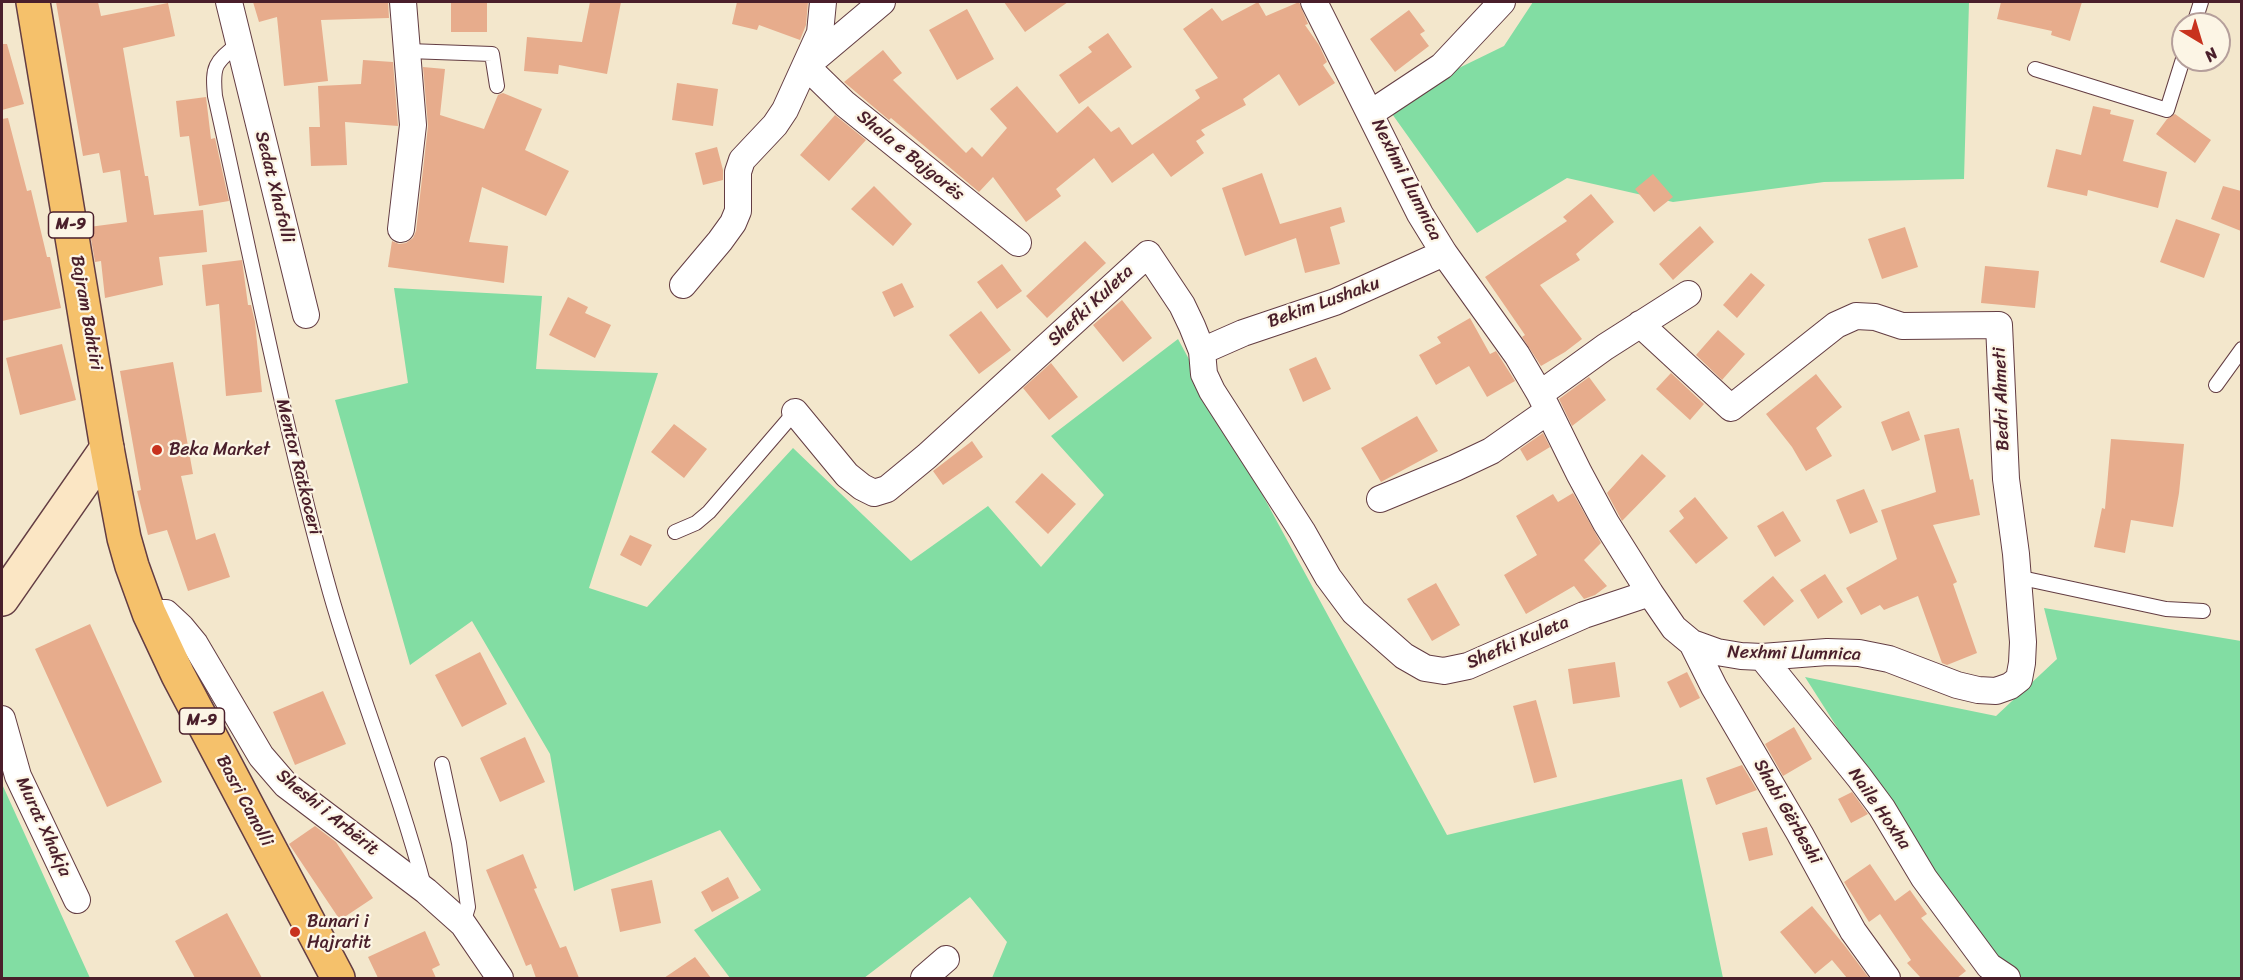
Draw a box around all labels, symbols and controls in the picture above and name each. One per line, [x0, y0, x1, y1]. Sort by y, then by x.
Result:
north arrow [2171, 12, 2231, 72]
text: N [2198, 40, 2224, 70]
street label: Shala e Bajgorës [852, 106, 968, 206]
street label: Nexhmi Llumnica [1366, 116, 1446, 244]
street label: Sedat Xhafolli [250, 129, 298, 245]
road number: M-9 [48, 212, 94, 238]
street label: Bajram Bahtiri [65, 254, 107, 372]
street label: Shefki Kuleta [1044, 261, 1138, 351]
street label: Bekim Lushaku [1265, 273, 1383, 333]
street label: Bedri Ahmeti [1989, 347, 2015, 451]
street label: Mentor Ratkoceri [271, 397, 325, 537]
place label: Beka Market [169, 439, 270, 461]
marker: Beka Market [150, 443, 164, 457]
street label: Shefki Kuleta [1464, 612, 1572, 674]
street label: Nexhmi Llumnica [1727, 642, 1861, 666]
road number: M-9 [180, 708, 224, 734]
street label: Basri Canolli [211, 752, 277, 850]
street label: Shabi Gërbeshi [1748, 756, 1826, 868]
street label: Naile Hoxha [1843, 764, 1915, 854]
street label: Sheshi i Arbërit [272, 765, 382, 861]
street label: Murat Xhakja [10, 774, 76, 880]
place label: Bunari i Hajratit [307, 911, 371, 954]
marker: Bunari i Hajratit [288, 925, 302, 939]

